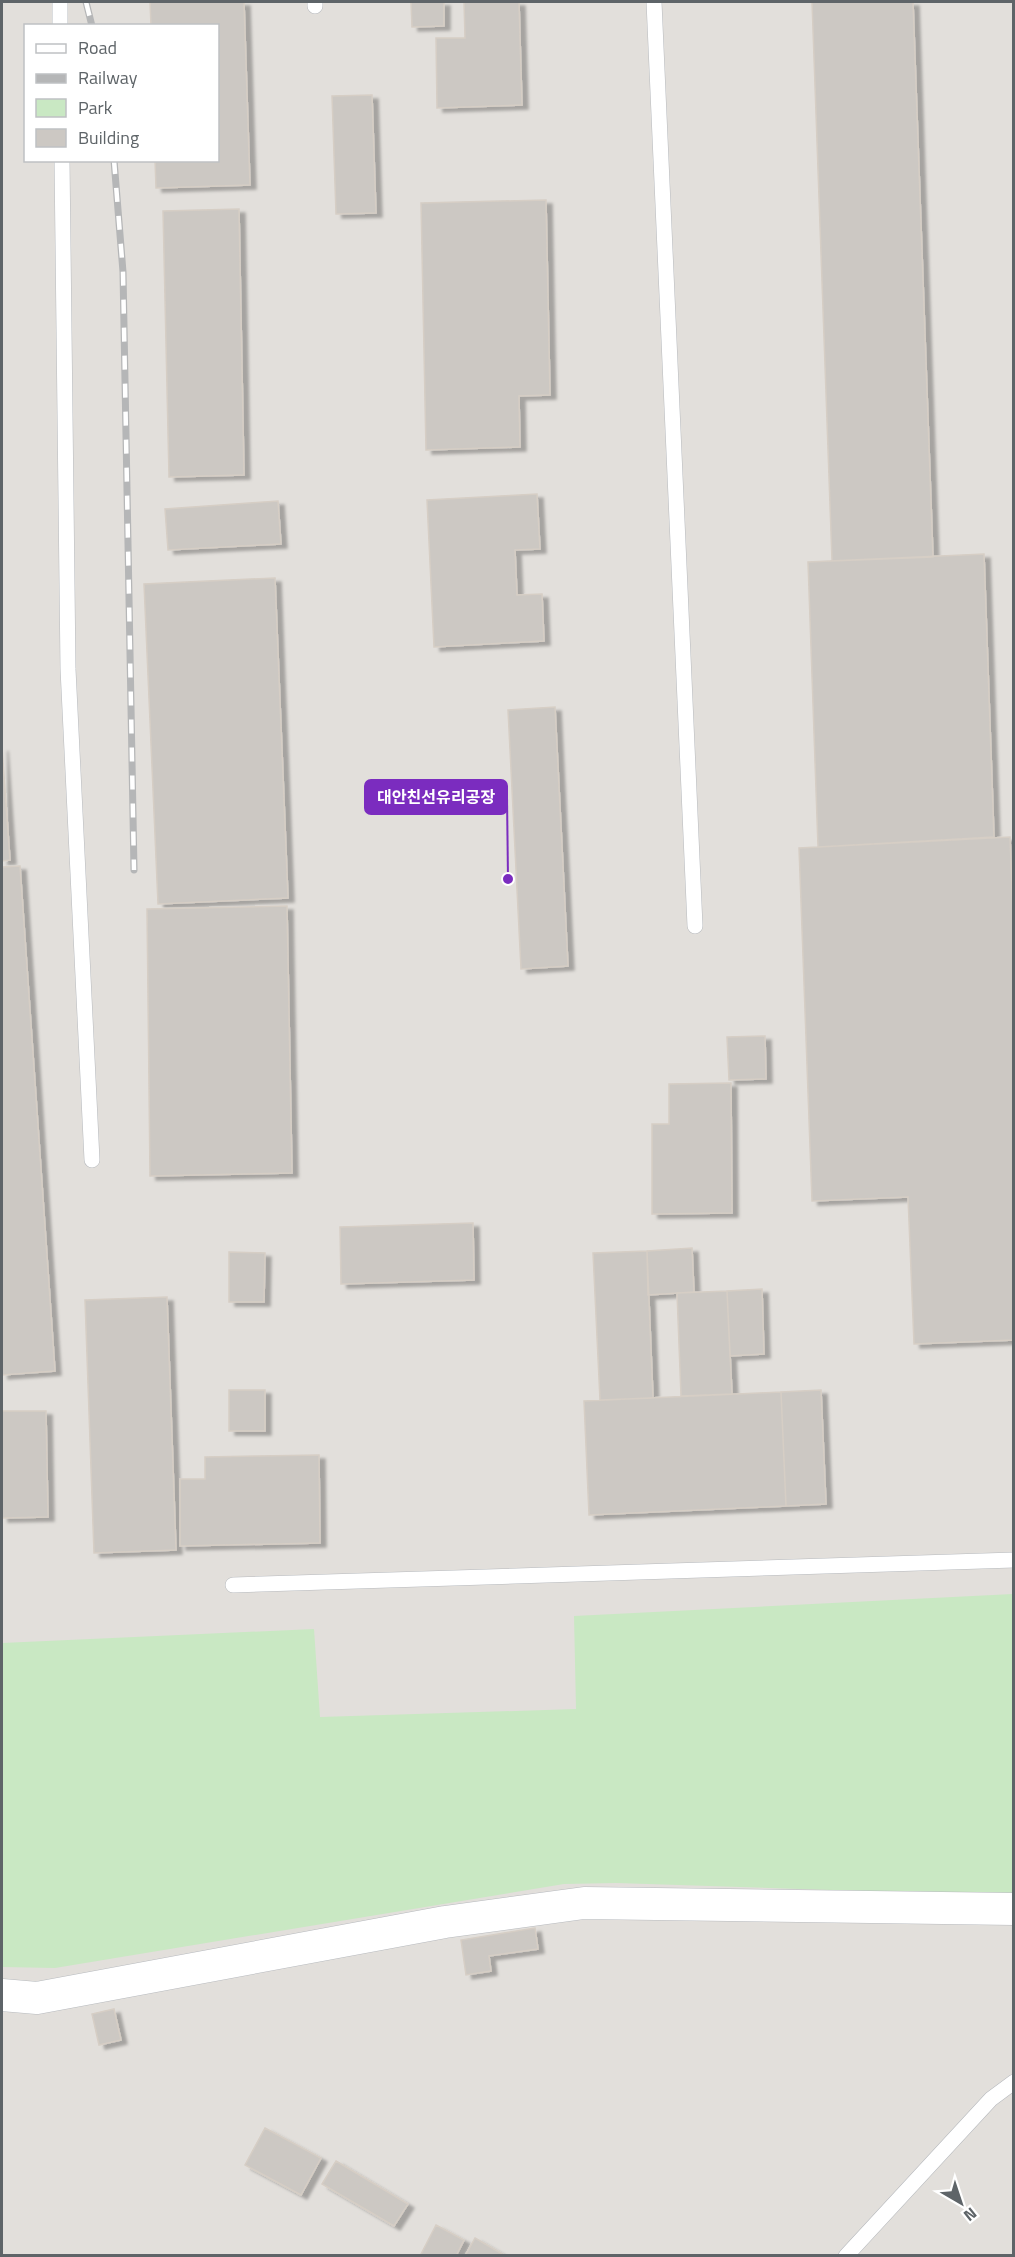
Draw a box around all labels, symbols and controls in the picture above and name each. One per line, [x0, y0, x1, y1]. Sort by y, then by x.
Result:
legend [24, 24, 219, 162]
text: Road [78, 34, 117, 61]
text: Railway [78, 64, 138, 91]
text: Park [78, 94, 113, 121]
text: Building [78, 124, 139, 151]
callout: 대안친선유리공장 [365, 780, 507, 814]
text: 대안친선유리공장 [377, 785, 495, 809]
north arrow [931, 2173, 991, 2233]
text: N [959, 2202, 982, 2227]

